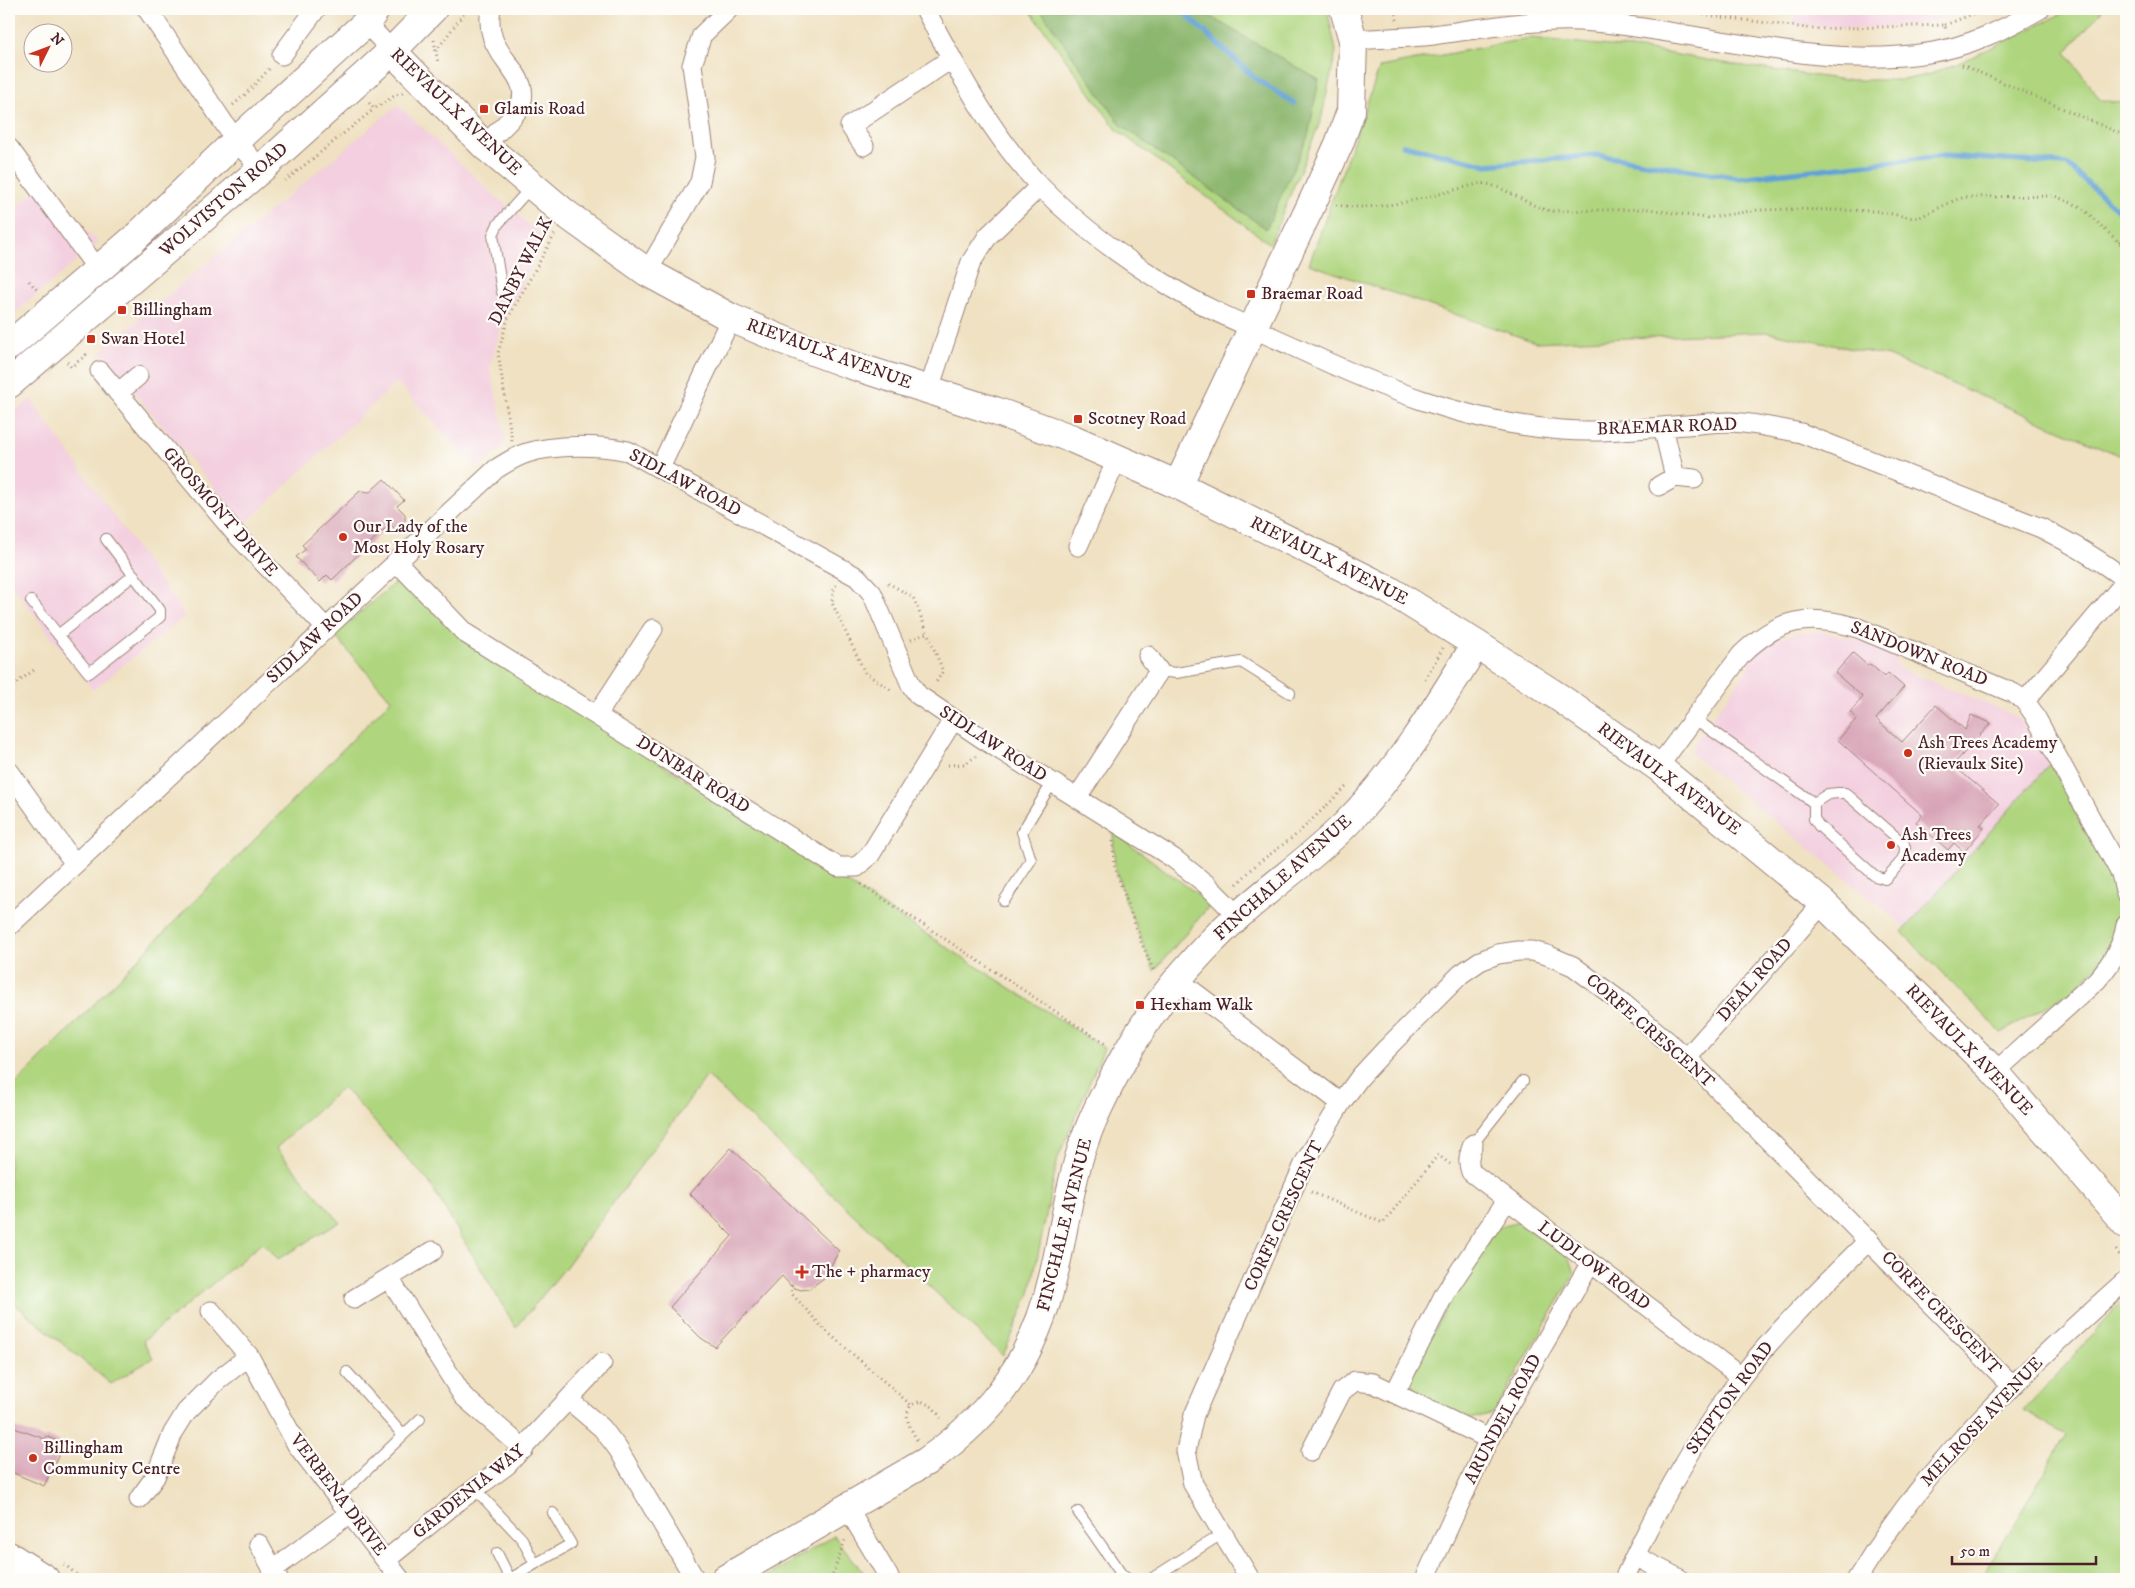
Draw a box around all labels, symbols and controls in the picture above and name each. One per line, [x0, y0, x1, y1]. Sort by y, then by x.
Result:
north arrow [22, 22, 72, 72]
text: N [46, 30, 68, 51]
street label: RIEVAULX AVENUE [386, 44, 526, 181]
place label: Glamis Road [494, 98, 585, 120]
marker: Glamis Road [478, 103, 490, 115]
street label: WOLVISTON ROAD [154, 138, 293, 262]
street label: DANBY WALK [484, 213, 558, 329]
place label: Braemar Road [1261, 283, 1363, 305]
marker: Braemar Road [1245, 288, 1257, 300]
place label: Billingham [132, 299, 212, 321]
marker: Billingham [116, 304, 128, 316]
street label: RIEVAULX AVENUE [743, 314, 915, 394]
place label: Swan Hotel [101, 328, 186, 350]
marker: Swan Hotel [85, 333, 97, 345]
place label: Scotney Road [1088, 408, 1186, 430]
marker: Scotney Road [1072, 413, 1084, 425]
street label: BRAEMAR ROAD [1596, 414, 1738, 440]
street label: GROSMONT DRIVE [158, 443, 282, 581]
street label: SIDLAW ROAD [625, 444, 745, 522]
street label: RIEVAULX AVENUE [1246, 512, 1412, 610]
place label: Our Lady of the Most Holy Rosary [353, 516, 485, 559]
marker: Our Lady of the Most Holy Rosary [337, 531, 349, 543]
street label: SIDLAW ROAD [262, 588, 368, 688]
street label: SANDOWN ROAD [1847, 616, 1991, 692]
street label: SIDLAW ROAD [935, 701, 1051, 787]
street label: RIEVAULX AVENUE [1593, 718, 1745, 840]
street label: DUNBAR ROAD [632, 731, 754, 819]
place label: Ash Trees Academy (Rievaulx Site) [1918, 732, 2058, 775]
marker: Ash Trees Academy (Rievaulx Site) [1902, 747, 1914, 759]
street label: FINCHALE AVENUE [1210, 810, 1357, 946]
place label: Ash Trees Academy [1901, 824, 1971, 867]
marker: Ash Trees Academy [1885, 839, 1897, 851]
street label: DEAL ROAD [1713, 934, 1797, 1026]
street label: CORFE CRESCENT [1581, 969, 1719, 1093]
street label: RIEVAULX AVENUE [1901, 980, 2038, 1120]
place label: Hexham Walk [1150, 994, 1253, 1016]
marker: Hexham Walk [1134, 999, 1146, 1011]
street label: FINCHALE AVENUE [1033, 1136, 1097, 1314]
street label: CORFE CRESCENT [1240, 1137, 1329, 1295]
street label: LUDLOW ROAD [1533, 1217, 1655, 1315]
street label: CORFE CRESCENT [1876, 1247, 2006, 1380]
place label: The + pharmacy [812, 1261, 931, 1283]
marker: The + pharmacy [796, 1266, 808, 1278]
street label: SKIPTON ROAD [1682, 1337, 1778, 1459]
street label: ARUNDEL ROAD [1460, 1350, 1546, 1488]
street label: MELROSE AVENUE [1916, 1352, 2048, 1491]
street label: VERBENA DRIVE [284, 1429, 391, 1560]
place label: Billingham Community Centre [43, 1437, 180, 1480]
street label: GARDENIA WAY [409, 1440, 530, 1544]
marker: Billingham Community Centre [27, 1452, 39, 1464]
scale bar [1952, 1533, 2096, 1565]
text: 50 m [1960, 1542, 1990, 1561]

